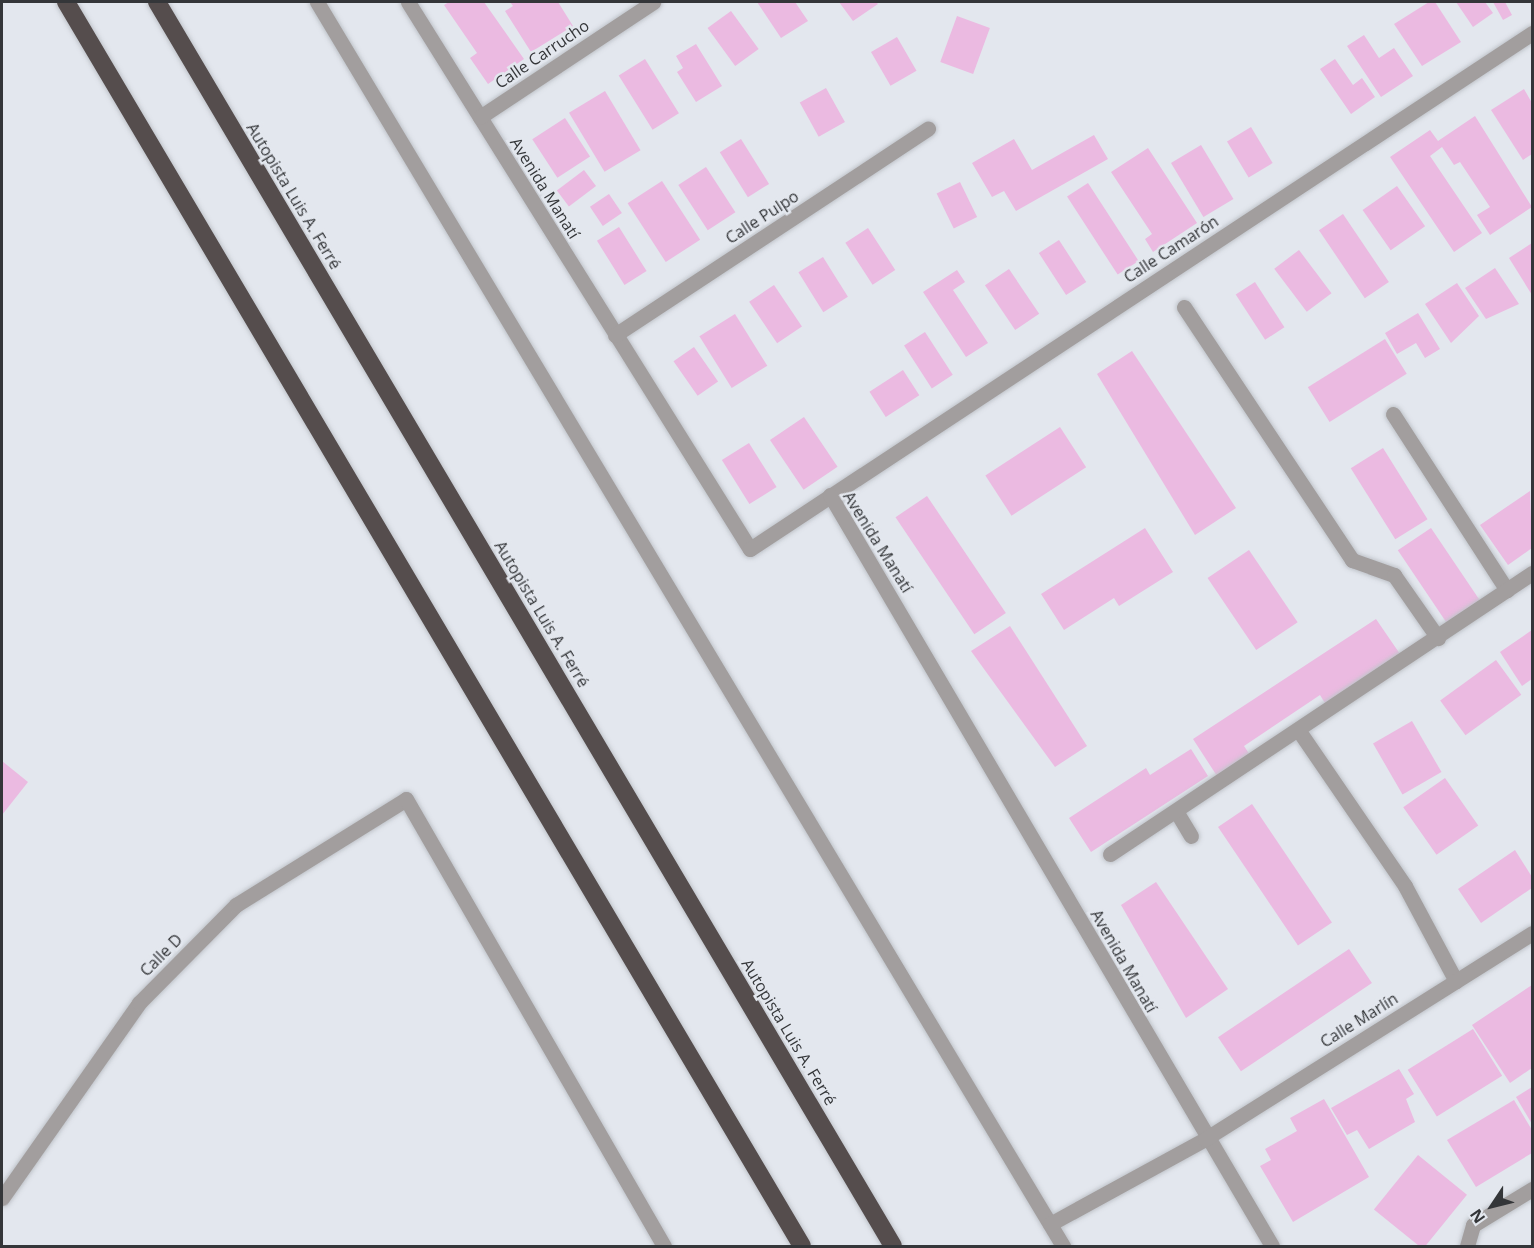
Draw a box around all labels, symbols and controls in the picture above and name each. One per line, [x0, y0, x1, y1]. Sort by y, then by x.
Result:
street label: Calle Carrucho [491, 16, 593, 92]
street label: Autopista Luis A. Ferré [243, 119, 345, 273]
street label: Avenida Manatí [506, 134, 584, 242]
street label: Calle Pulpo [722, 186, 802, 248]
street label: Calle Camarón [1120, 211, 1222, 287]
street label: Avenida Manatí [839, 488, 917, 596]
street label: Autopista Luis A. Ferré [491, 537, 593, 691]
street label: Avenida Manatí [1087, 906, 1161, 1016]
street label: Calle D [136, 930, 186, 980]
street label: Autopista Luis A. Ferré [738, 955, 840, 1109]
street label: Calle Marlín [1317, 989, 1401, 1051]
north arrow [1462, 1176, 1522, 1236]
text: N [1465, 1205, 1490, 1228]

